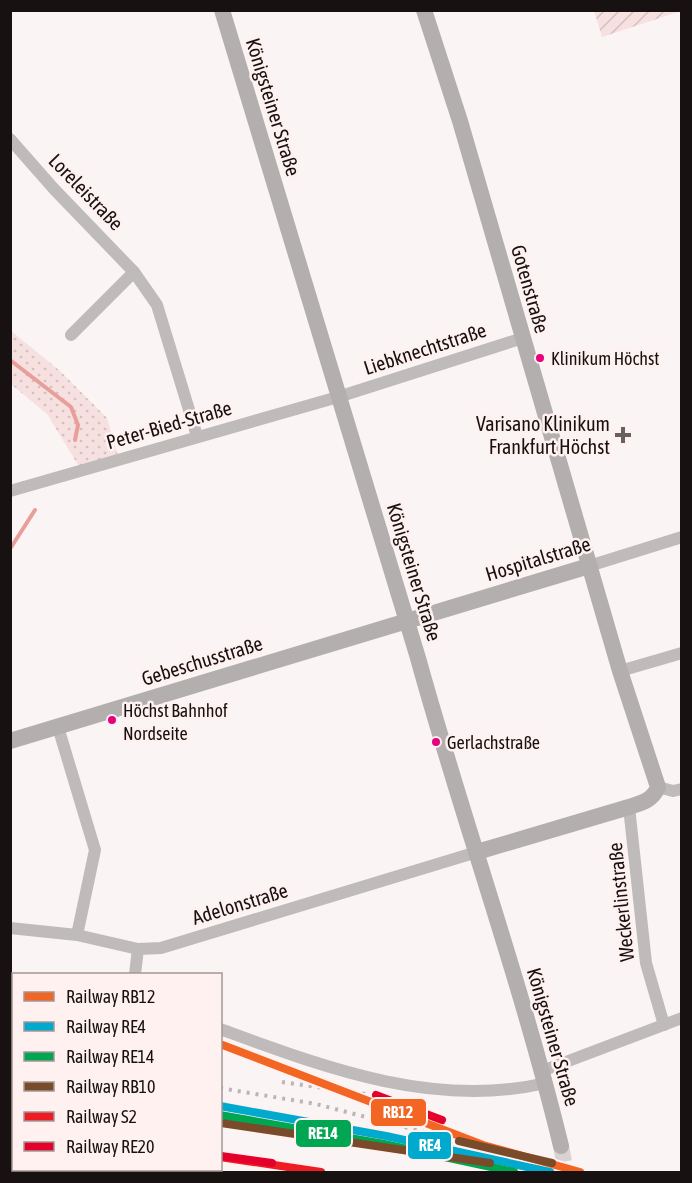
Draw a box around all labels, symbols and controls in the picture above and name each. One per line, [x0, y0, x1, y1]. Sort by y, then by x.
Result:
street label: Königsteiner Straße [242, 35, 305, 179]
street label: Loreleistraße [44, 149, 128, 235]
street label: Gotenstraße [507, 242, 554, 336]
street label: Liebknechtstraße [361, 318, 489, 379]
place label: Klinikum Höchst [551, 348, 660, 369]
marker: Klinikum Höchst [534, 352, 546, 364]
street label: Peter-Bied-Straße [104, 396, 234, 453]
place label: Varisano Klinikum Frankfurt Höchst [476, 412, 610, 458]
marker: Varisano Klinikum Frankfurt Höchst [614, 426, 632, 444]
street label: Königsteiner Straße [383, 500, 446, 644]
street label: Hospitalstraße [483, 532, 593, 585]
street label: Gebeschusstraße [139, 631, 265, 690]
place label: Höchst Bahnhof Nordseite [123, 700, 228, 744]
marker: Höchst Bahnhof Nordseite [106, 714, 118, 726]
place label: Gerlachstraße [447, 732, 540, 753]
marker: Gerlachstraße [430, 736, 442, 748]
street label: Weckerlinstraße [603, 841, 638, 963]
street label: Adelonstraße [189, 878, 290, 929]
street label: Königsteiner Straße [523, 965, 584, 1109]
legend [12, 973, 222, 1171]
text: Railway RB12 [66, 986, 155, 1007]
text: Railway RE4 [66, 1016, 146, 1037]
text: Railway RE14 [66, 1046, 155, 1067]
text: Railway RB10 [66, 1076, 155, 1097]
line badge: RB12 [370, 1098, 427, 1127]
text: RB12 [383, 1103, 413, 1121]
text: Railway S2 [66, 1106, 137, 1127]
line badge: RE14 [295, 1119, 352, 1148]
text: RE14 [308, 1124, 338, 1142]
line badge: RE4 [407, 1131, 452, 1160]
text: Railway RE20 [66, 1136, 155, 1157]
text: RE4 [419, 1136, 442, 1154]

